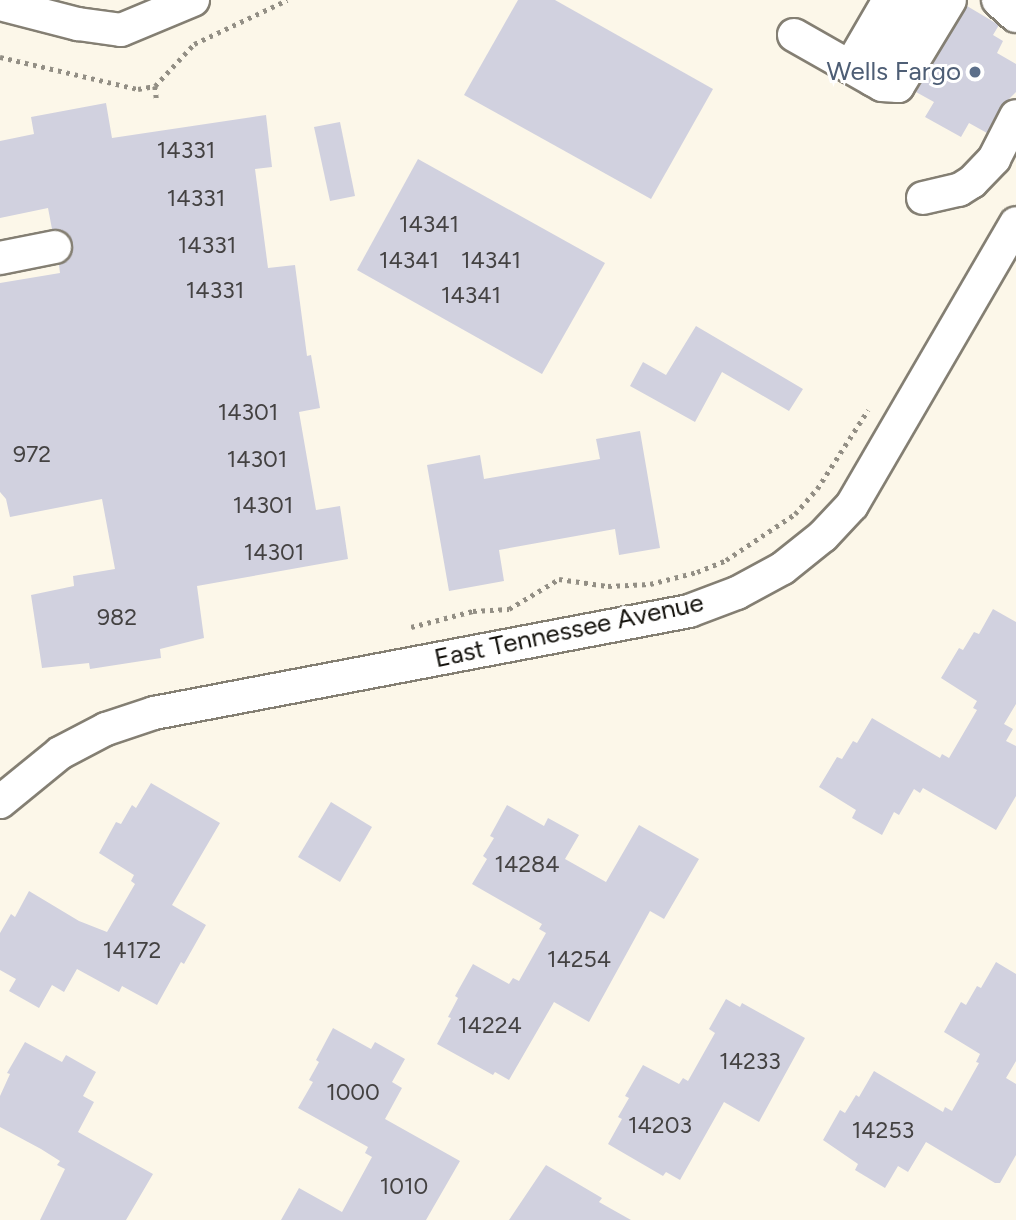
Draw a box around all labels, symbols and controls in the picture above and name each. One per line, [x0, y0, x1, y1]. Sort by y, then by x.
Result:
place label: Wells Fargo [827, 56, 961, 88]
marker: Wells Fargo [967, 64, 983, 80]
house number: 14331 [157, 136, 215, 164]
house number: 14331 [167, 184, 225, 212]
house number: 14341 [399, 210, 459, 238]
house number: 14331 [178, 231, 236, 259]
house number: 14341 [379, 246, 439, 274]
house number: 14341 [461, 246, 521, 274]
house number: 14331 [186, 276, 244, 304]
house number: 14341 [441, 281, 501, 309]
house number: 14301 [218, 398, 278, 426]
house number: 972 [13, 440, 51, 468]
house number: 14301 [227, 445, 287, 473]
house number: 14301 [233, 491, 293, 519]
house number: 14301 [244, 538, 304, 566]
street label: East Tennessee Avenue [432, 587, 706, 675]
house number: 982 [97, 603, 137, 631]
house number: 14284 [494, 850, 560, 878]
house number: 14172 [103, 936, 161, 964]
house number: 14254 [547, 945, 611, 973]
house number: 14224 [458, 1011, 522, 1039]
house number: 14233 [719, 1047, 781, 1075]
house number: 1000 [326, 1078, 380, 1106]
house number: 14203 [628, 1111, 692, 1139]
house number: 14253 [852, 1116, 914, 1144]
house number: 1010 [380, 1172, 428, 1200]

